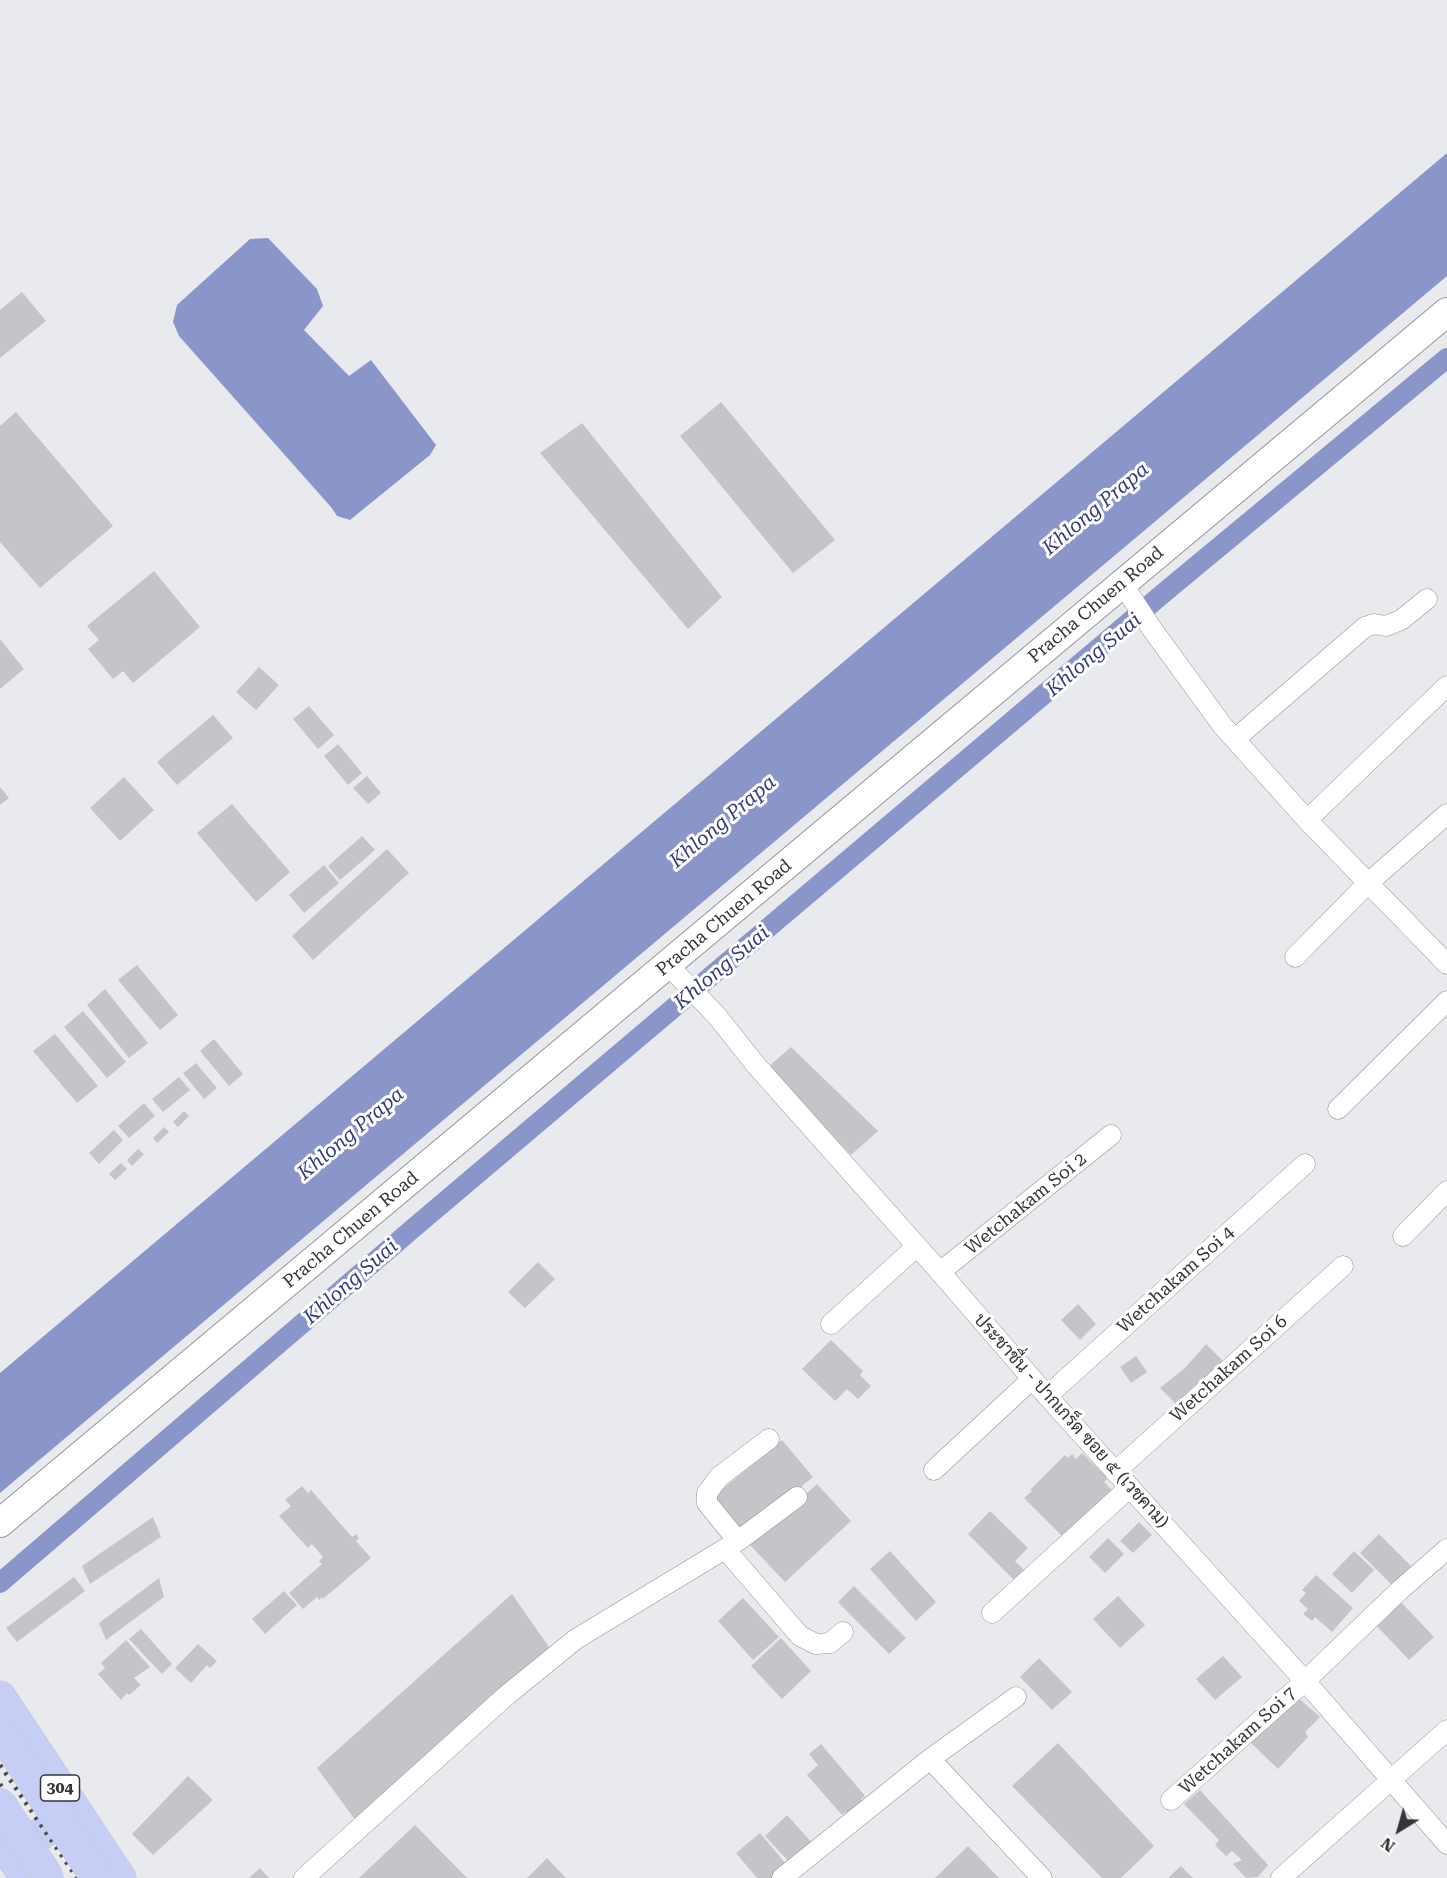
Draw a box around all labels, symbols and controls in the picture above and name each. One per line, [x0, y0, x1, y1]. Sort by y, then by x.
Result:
water label: Khlong Prapa [1038, 458, 1154, 560]
street label: Pracha Chuen Road [1024, 542, 1168, 668]
water label: Khlong Suai [1042, 608, 1146, 702]
water label: Khlong Prapa [665, 771, 781, 873]
street label: Pracha Chuen Road [652, 855, 796, 981]
water label: Khlong Suai [670, 921, 774, 1015]
water label: Khlong Prapa [293, 1083, 409, 1185]
street label: Wetchakam Soi 2 [961, 1148, 1091, 1260]
street label: Pracha Chuen Road [279, 1167, 423, 1293]
street label: Wetchakam Soi 4 [1113, 1222, 1239, 1338]
water label: Khlong Suai [299, 1235, 403, 1329]
street label: ประชาชื่น - ปากเกร็ด ซอย ๕ (เวชคาม) [969, 1309, 1173, 1533]
street label: Wetchakam Soi 6 [1166, 1311, 1292, 1427]
street label: Wetchakam Soi 7 [1175, 1683, 1301, 1799]
road number: 304 [40, 1775, 80, 1801]
north arrow [1369, 1800, 1429, 1860]
text: N [1377, 1833, 1399, 1856]

